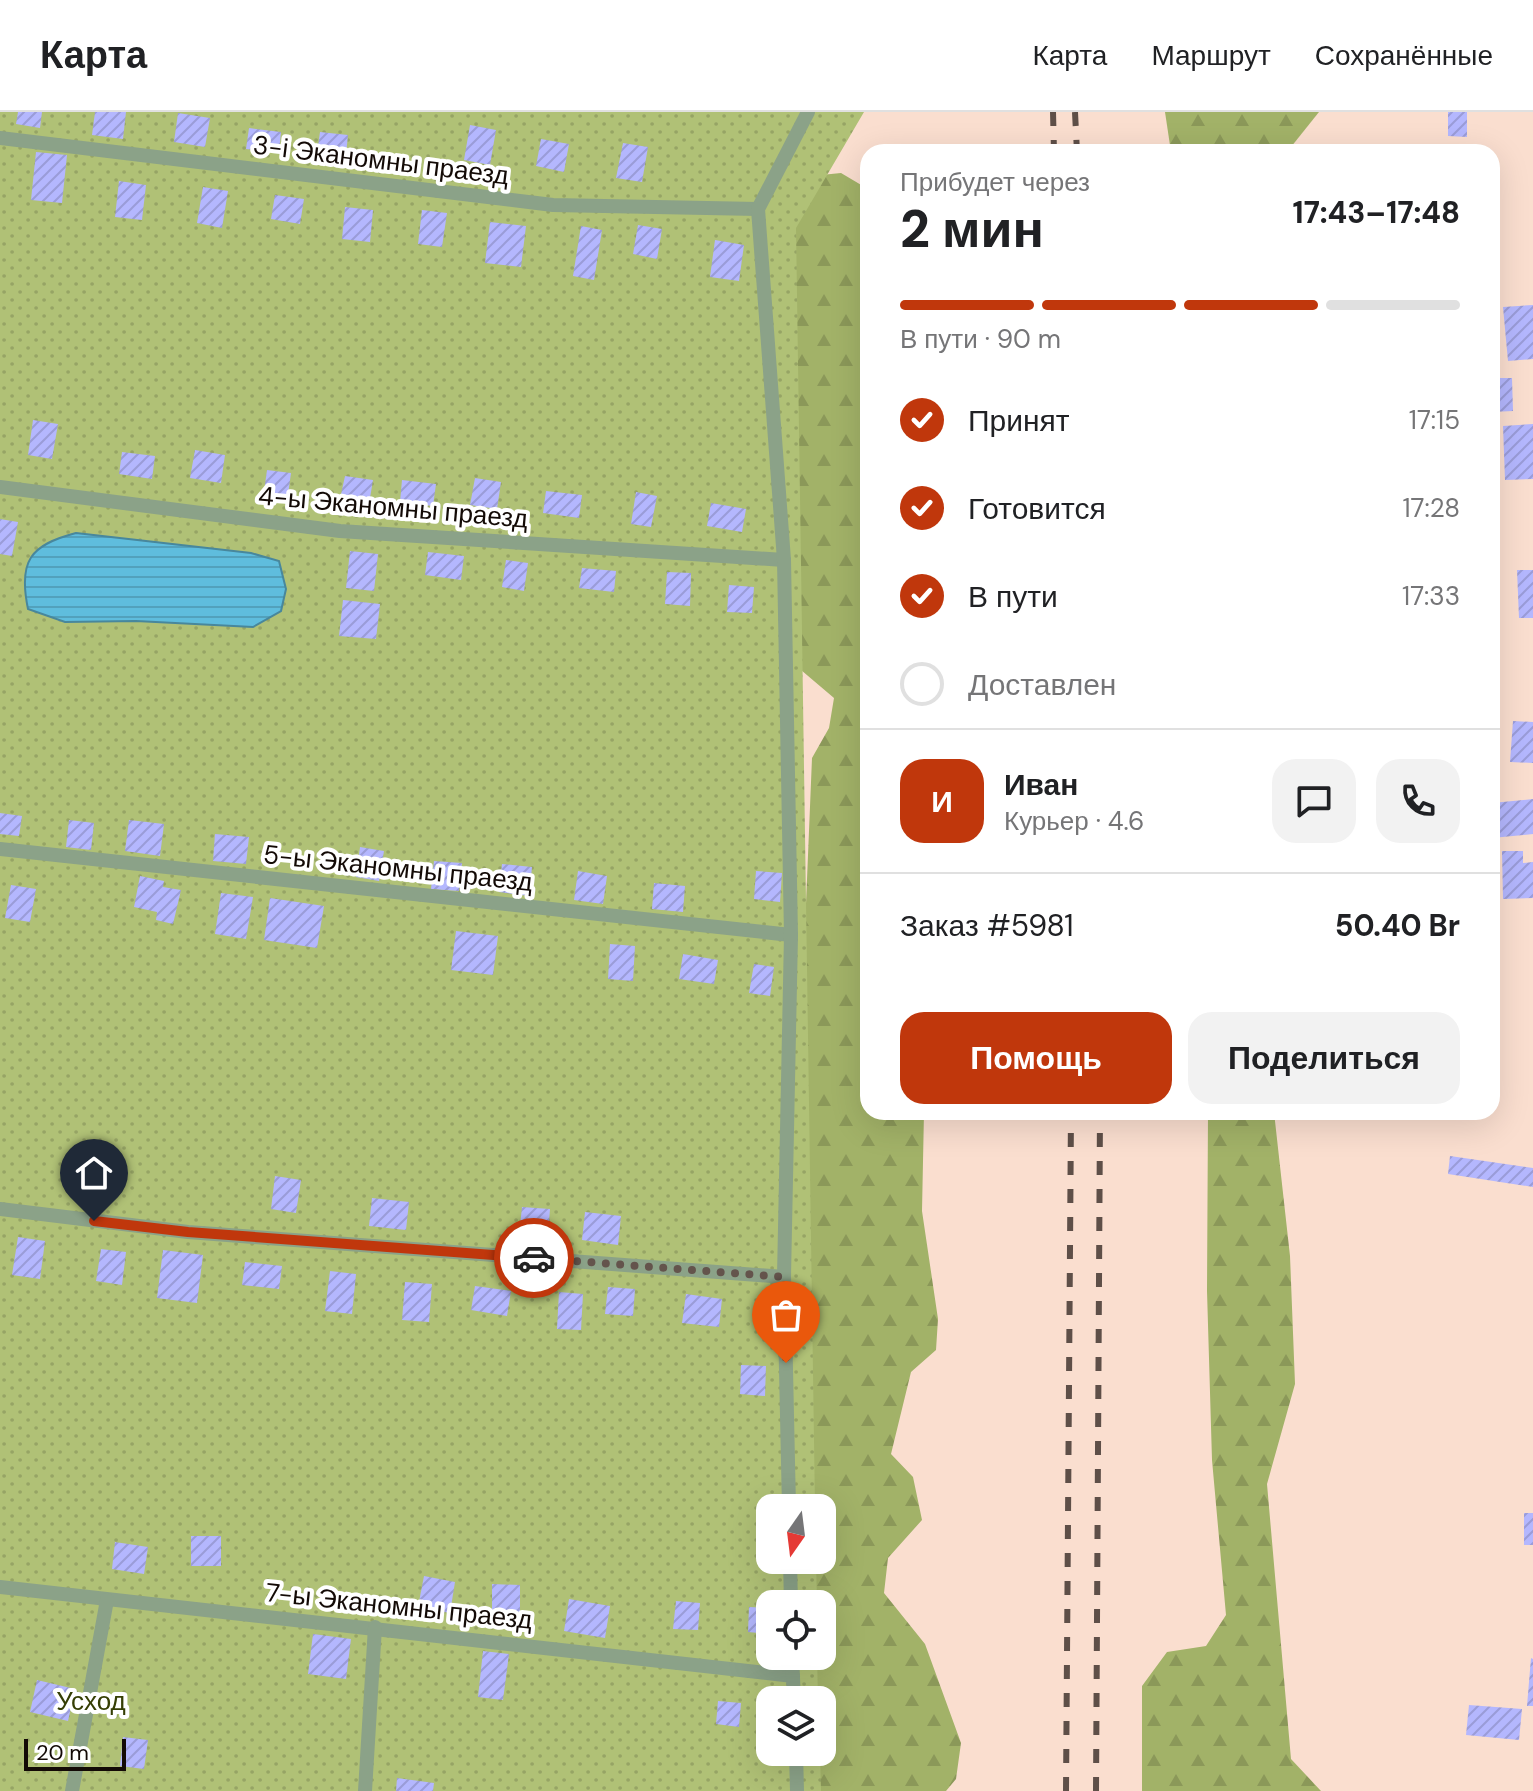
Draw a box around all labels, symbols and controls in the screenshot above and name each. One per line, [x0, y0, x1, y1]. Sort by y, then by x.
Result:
text: Карта [40, 30, 147, 80]
text: Карта [1032, 37, 1107, 74]
text: Маршрут [1151, 37, 1271, 74]
text: Сохранённые [1315, 37, 1493, 74]
street label: 3-і Эканомны праезд [251, 127, 511, 193]
text: Прибудет через [900, 165, 1090, 199]
text: 17:43–17:48 [1293, 193, 1460, 232]
text: 2 мин [900, 195, 1044, 263]
text: В пути · 90 m [900, 322, 1061, 356]
icon: check [900, 398, 944, 442]
text: Принят [968, 401, 1070, 440]
text: 17:15 [1409, 403, 1460, 437]
street label: 4-ы Эканомны праезд [257, 478, 529, 536]
icon: check [900, 486, 944, 530]
text: Готовится [968, 489, 1106, 528]
text: 17:28 [1402, 491, 1460, 525]
icon: check [900, 574, 944, 618]
text: В пути [968, 577, 1058, 616]
text: 17:33 [1402, 579, 1460, 613]
text: Доставлен [968, 665, 1116, 704]
button: chat [1272, 759, 1356, 843]
button: phone [1376, 759, 1460, 843]
text: Иван [1004, 765, 1078, 804]
text: И [931, 782, 953, 821]
text: Курьер · 4.6 [1004, 804, 1144, 838]
street label: 5-ы Эканомны праезд [262, 837, 534, 899]
text: Заказ #5981 [900, 906, 1074, 945]
text: 50.40 Br [1335, 906, 1460, 945]
button: Помощь [900, 1012, 1172, 1104]
button: Поделиться [1188, 1012, 1460, 1104]
pin [60, 1139, 128, 1221]
icon: home [72, 1151, 116, 1195]
courier [494, 1218, 574, 1298]
icon: car [512, 1236, 556, 1280]
pin [752, 1281, 820, 1363]
icon: bag [764, 1293, 808, 1337]
north arrow [756, 1494, 836, 1574]
map controls [756, 1494, 836, 1766]
street label: 7-ы Эканомны праезд [264, 1575, 534, 1637]
button: locate [756, 1590, 836, 1670]
park label: Усход [56, 1684, 126, 1718]
button: layers [756, 1686, 836, 1766]
scale bar [24, 1735, 126, 1771]
text: 20 m [36, 1738, 89, 1767]

